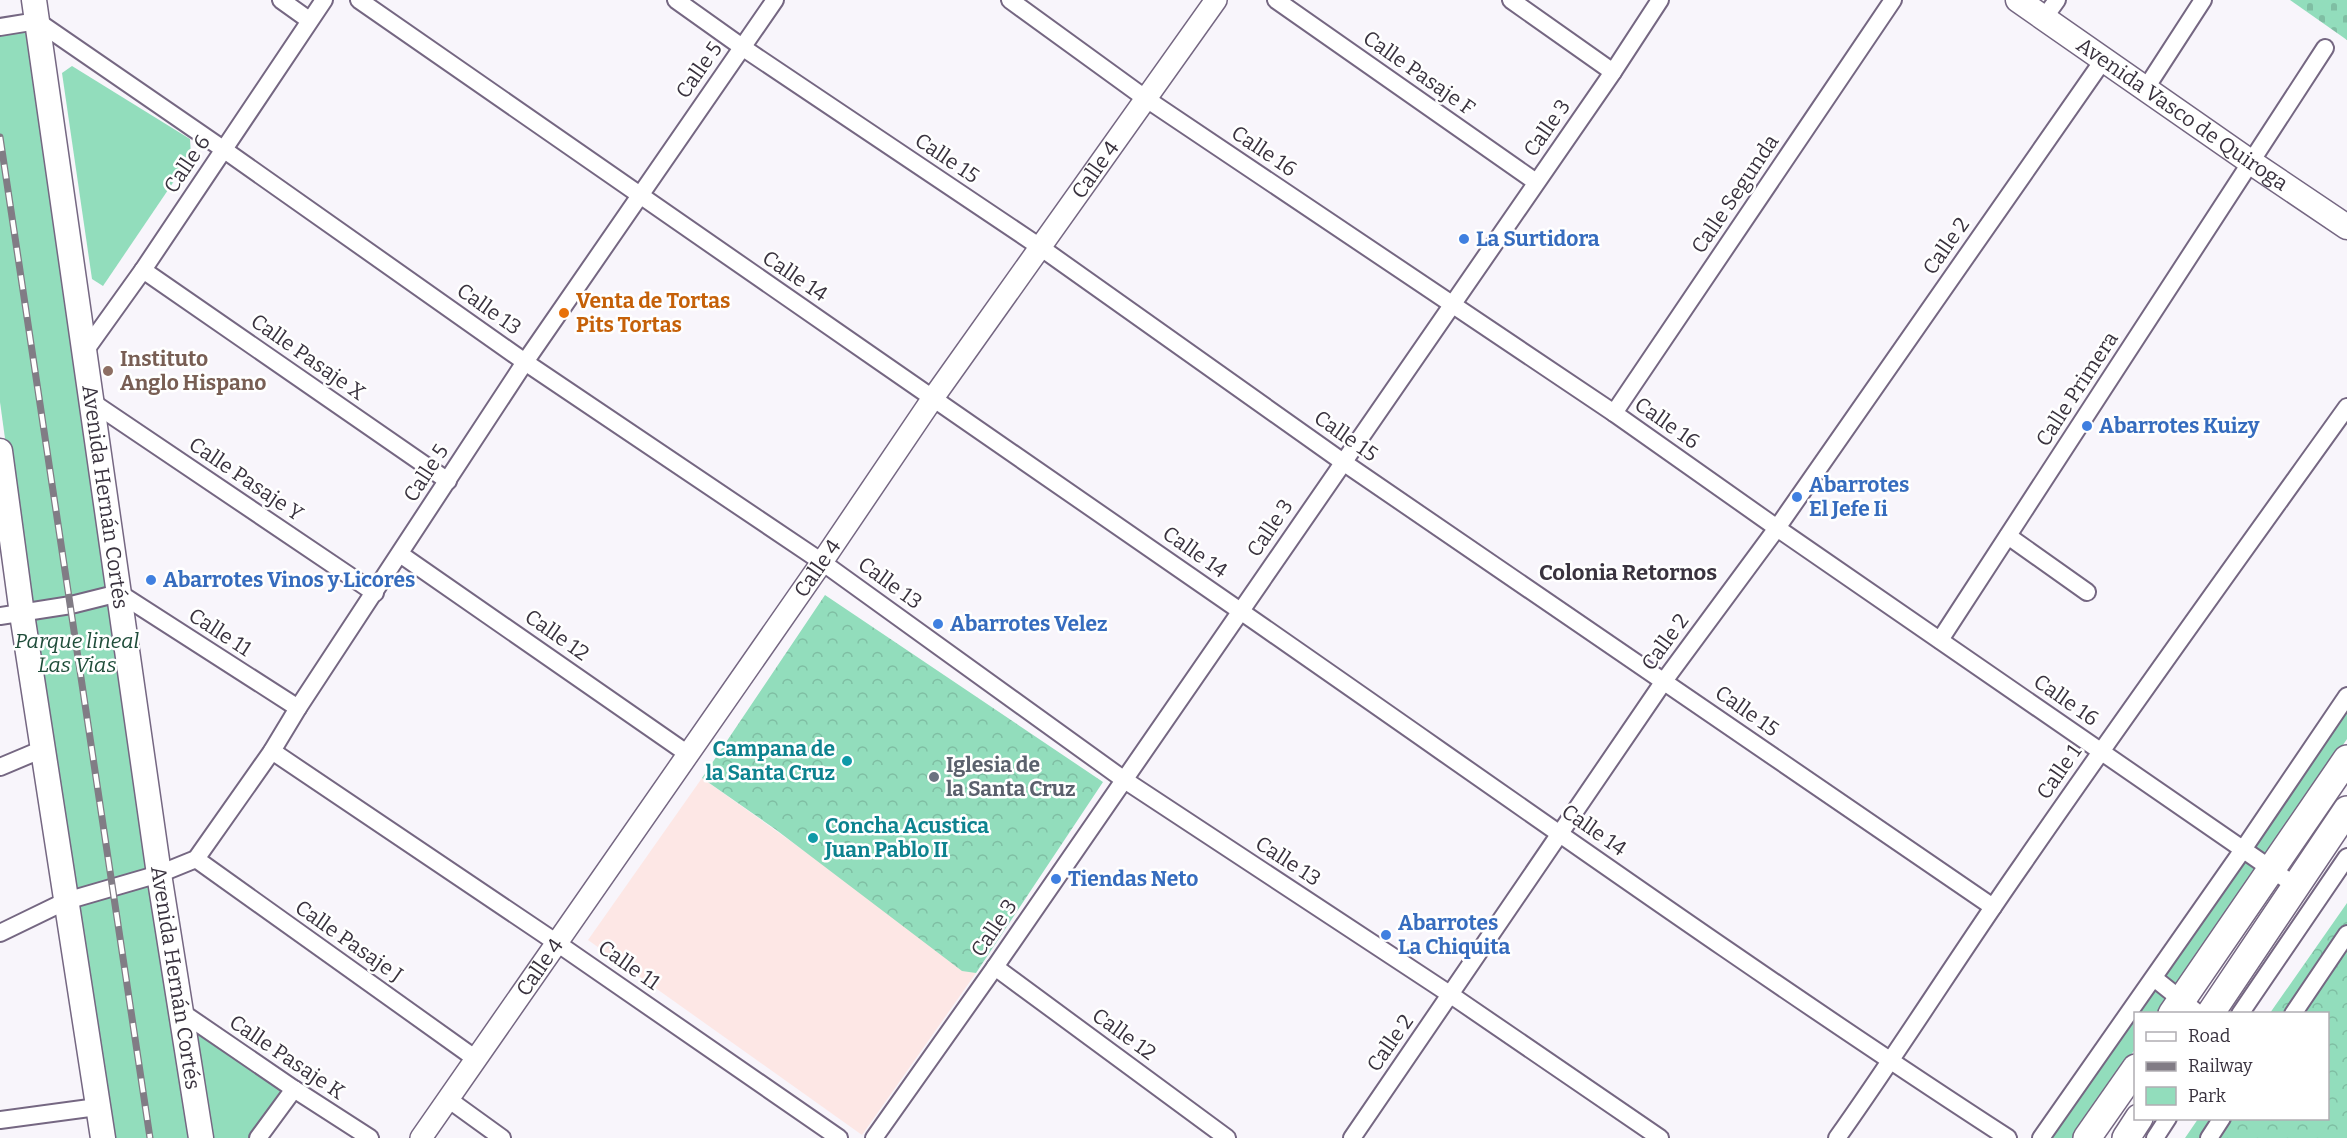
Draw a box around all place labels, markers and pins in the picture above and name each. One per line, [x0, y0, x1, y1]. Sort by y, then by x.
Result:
place label: La Surtidora [1476, 226, 1600, 252]
marker: La Surtidora [1457, 232, 1471, 246]
place label: Venta de Tortas Pits Tortas [576, 288, 730, 338]
marker: Venta de Tortas Pits Tortas [557, 306, 571, 320]
place label: Instituto Anglo Hispano [120, 346, 266, 396]
marker: Instituto Anglo Hispano [101, 364, 115, 378]
place label: Abarrotes Kuizy [2099, 413, 2260, 439]
marker: Abarrotes Kuizy [2080, 419, 2094, 433]
place label: Abarrotes El Jefe Ii [1809, 472, 1909, 522]
marker: Abarrotes El Jefe Ii [1790, 490, 1804, 504]
place label: Abarrotes Vinos y Licores [163, 567, 415, 593]
marker: Abarrotes Vinos y Licores [144, 573, 158, 587]
place label: Abarrotes Velez [950, 611, 1108, 637]
marker: Abarrotes Velez [931, 617, 945, 631]
place label: Campana de la Santa Cruz [705, 736, 835, 786]
place label: Iglesia de la Santa Cruz [946, 752, 1076, 802]
marker: Campana de la Santa Cruz [840, 754, 854, 768]
marker: Iglesia de la Santa Cruz [927, 770, 941, 784]
place label: Concha Acustica Juan Pablo II [824, 813, 989, 863]
marker: Concha Acustica Juan Pablo II [806, 831, 820, 845]
place label: Tiendas Neto [1068, 866, 1198, 892]
marker: Tiendas Neto [1049, 872, 1063, 886]
place label: Abarrotes La Chiquita [1398, 910, 1510, 960]
marker: Abarrotes La Chiquita [1379, 928, 1393, 942]

